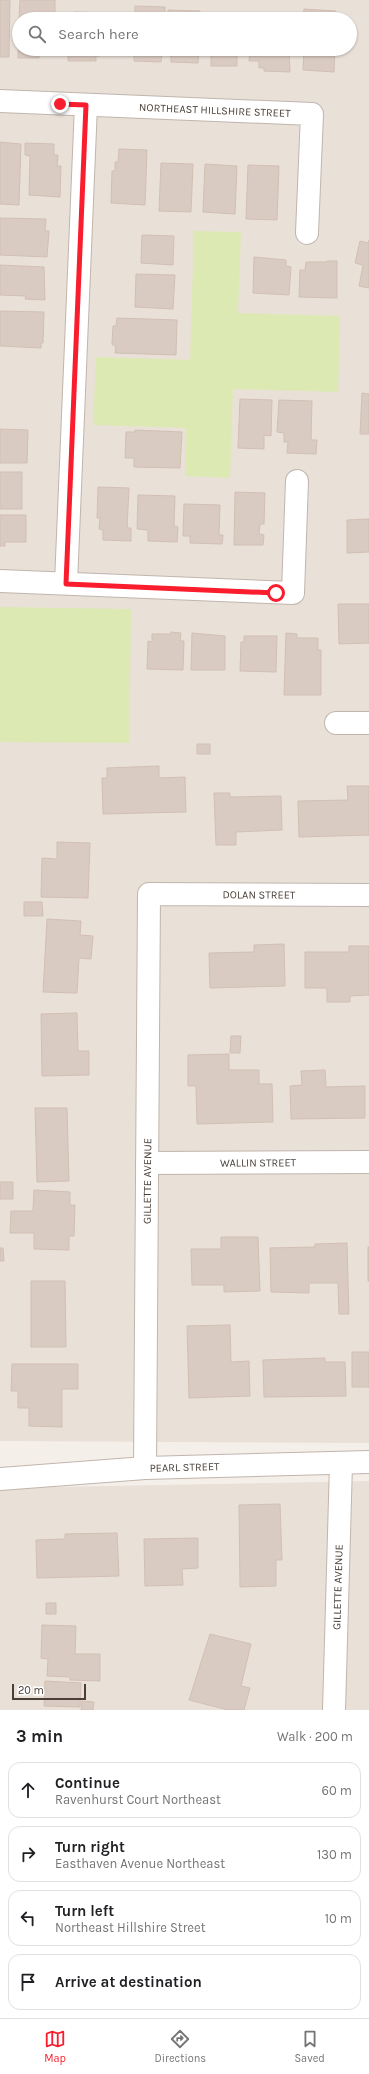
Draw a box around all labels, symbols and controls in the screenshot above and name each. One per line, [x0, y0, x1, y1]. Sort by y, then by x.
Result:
search box [12, 12, 357, 56]
icon: search [26, 23, 48, 45]
text: Search here [58, 25, 139, 43]
route end [51, 95, 69, 113]
street label: NORTHEAST HILLSHIRE STREET [139, 101, 291, 120]
route start [267, 584, 285, 602]
street label: DOLAN STREET [223, 888, 296, 902]
street label: GILLETTE AVENUE [141, 1138, 154, 1224]
street label: WALLIN STREET [220, 1156, 297, 1170]
street label: PEARL STREET [149, 1460, 220, 1475]
street label: GILLETTE AVENUE [330, 1544, 346, 1630]
scale bar [12, 1682, 86, 1701]
text: 20 m [18, 1684, 44, 1697]
text: 3 min [16, 1726, 63, 1746]
text: Walk · 200 m [277, 1729, 353, 1744]
text: Continue [55, 1774, 120, 1792]
icon: ahead [17, 1779, 39, 1801]
text: 60 m [322, 1783, 352, 1798]
text: Ravenhurst Court Northeast [55, 1792, 221, 1807]
text: Turn right [55, 1838, 125, 1856]
icon: right [17, 1843, 39, 1865]
text: 130 m [317, 1847, 352, 1862]
text: Easthaven Avenue Northeast [55, 1856, 225, 1871]
text: Turn left [55, 1902, 114, 1920]
icon: left [17, 1907, 39, 1929]
text: 10 m [325, 1911, 352, 1926]
text: Northeast Hillshire Street [55, 1920, 206, 1935]
icon: arrive [17, 1971, 39, 1993]
text: Arrive at destination [55, 1973, 202, 1991]
tab: Map [44, 2028, 66, 2065]
tab: Directions [154, 2028, 206, 2065]
tab: Saved [294, 2028, 325, 2065]

